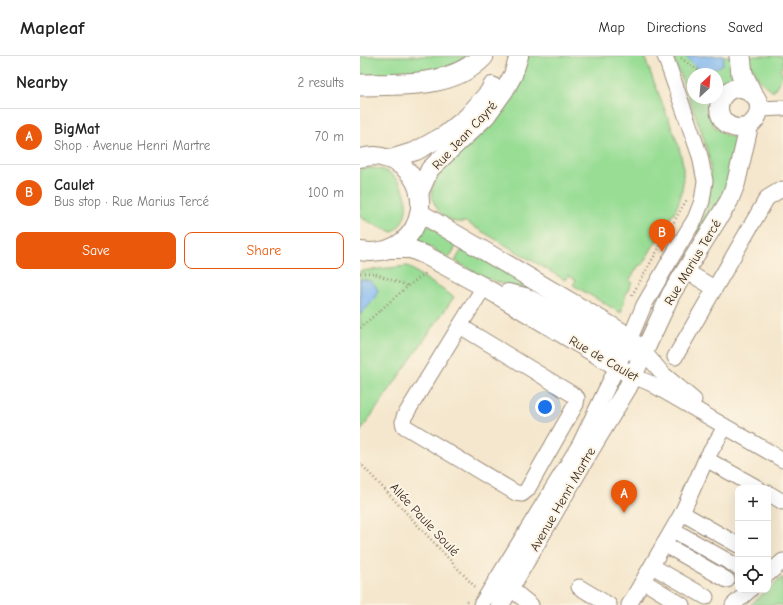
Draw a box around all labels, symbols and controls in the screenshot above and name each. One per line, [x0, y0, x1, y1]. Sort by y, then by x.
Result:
text: Mapleaf [20, 17, 84, 39]
text: Map [598, 19, 625, 36]
text: Directions [647, 19, 706, 36]
text: Saved [728, 19, 763, 36]
north arrow [687, 68, 723, 104]
text: Nearby [16, 73, 67, 92]
text: 2 results [297, 75, 344, 90]
street label: Rue Jean Cayré [429, 98, 500, 173]
text: BigMat [54, 120, 100, 138]
text: A [25, 129, 33, 144]
text: 70 m [315, 129, 344, 144]
text: Shop · Avenue Henri Martre [54, 138, 210, 153]
text: Caulet [54, 176, 94, 194]
text: B [25, 185, 33, 200]
text: 100 m [308, 185, 344, 200]
text: Bus stop · Rue Marius Tercé [54, 194, 209, 209]
street label: Rue Marius Tercé [661, 216, 724, 308]
pin: B [649, 219, 675, 252]
button: Save [16, 232, 176, 269]
button: Share [184, 232, 344, 269]
street label: Rue de Caulet [566, 333, 642, 385]
your location [535, 397, 555, 417]
street label: Avenue Henri Martre [527, 444, 599, 554]
street label: Allée Paule Soulé [387, 480, 463, 559]
pin: A [611, 480, 637, 513]
map controls [735, 485, 771, 593]
button: + [735, 485, 771, 521]
button: − [735, 521, 771, 557]
button: locate [735, 557, 771, 593]

